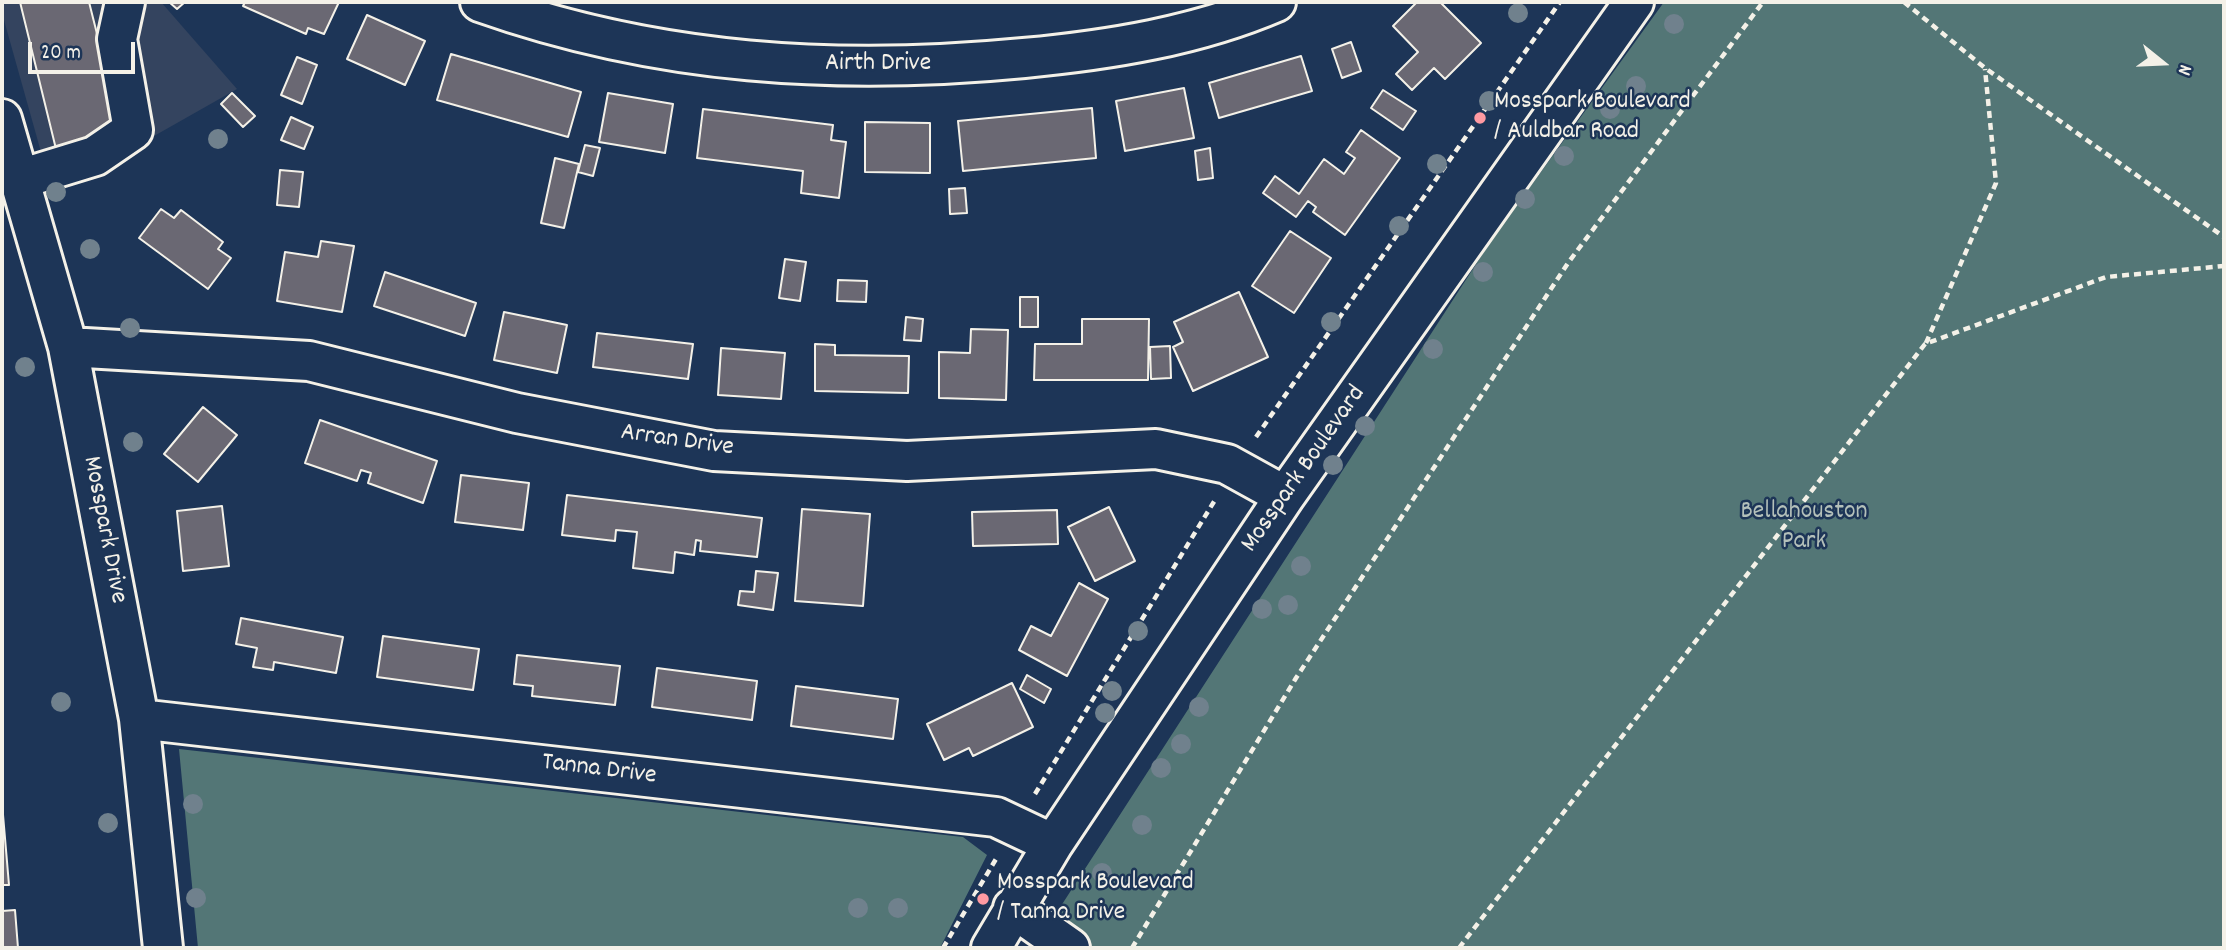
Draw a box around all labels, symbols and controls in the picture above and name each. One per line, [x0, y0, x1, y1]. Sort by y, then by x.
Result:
scale bar [32, 28, 138, 72]
north arrow [2128, 28, 2198, 98]
text: 20 m [41, 39, 81, 69]
street label: Airth Drive [825, 49, 931, 81]
text: N [2169, 61, 2198, 78]
place label: Mosspark Boulevard / Auldbar Road [1494, 87, 1691, 148]
marker: Mosspark Boulevard / Auldbar Road [1472, 110, 1488, 126]
street label: Mosspark Boulevard [1236, 380, 1374, 560]
street label: Arran Drive [619, 419, 735, 465]
street label: Mosspark Drive [73, 454, 133, 606]
park label: Bellahouston Park [1740, 497, 1868, 558]
street label: Tanna Drive [540, 749, 658, 793]
place label: Mosspark Boulevard / Tanna Drive [997, 868, 1194, 930]
marker: Mosspark Boulevard / Tanna Drive [975, 891, 991, 907]

